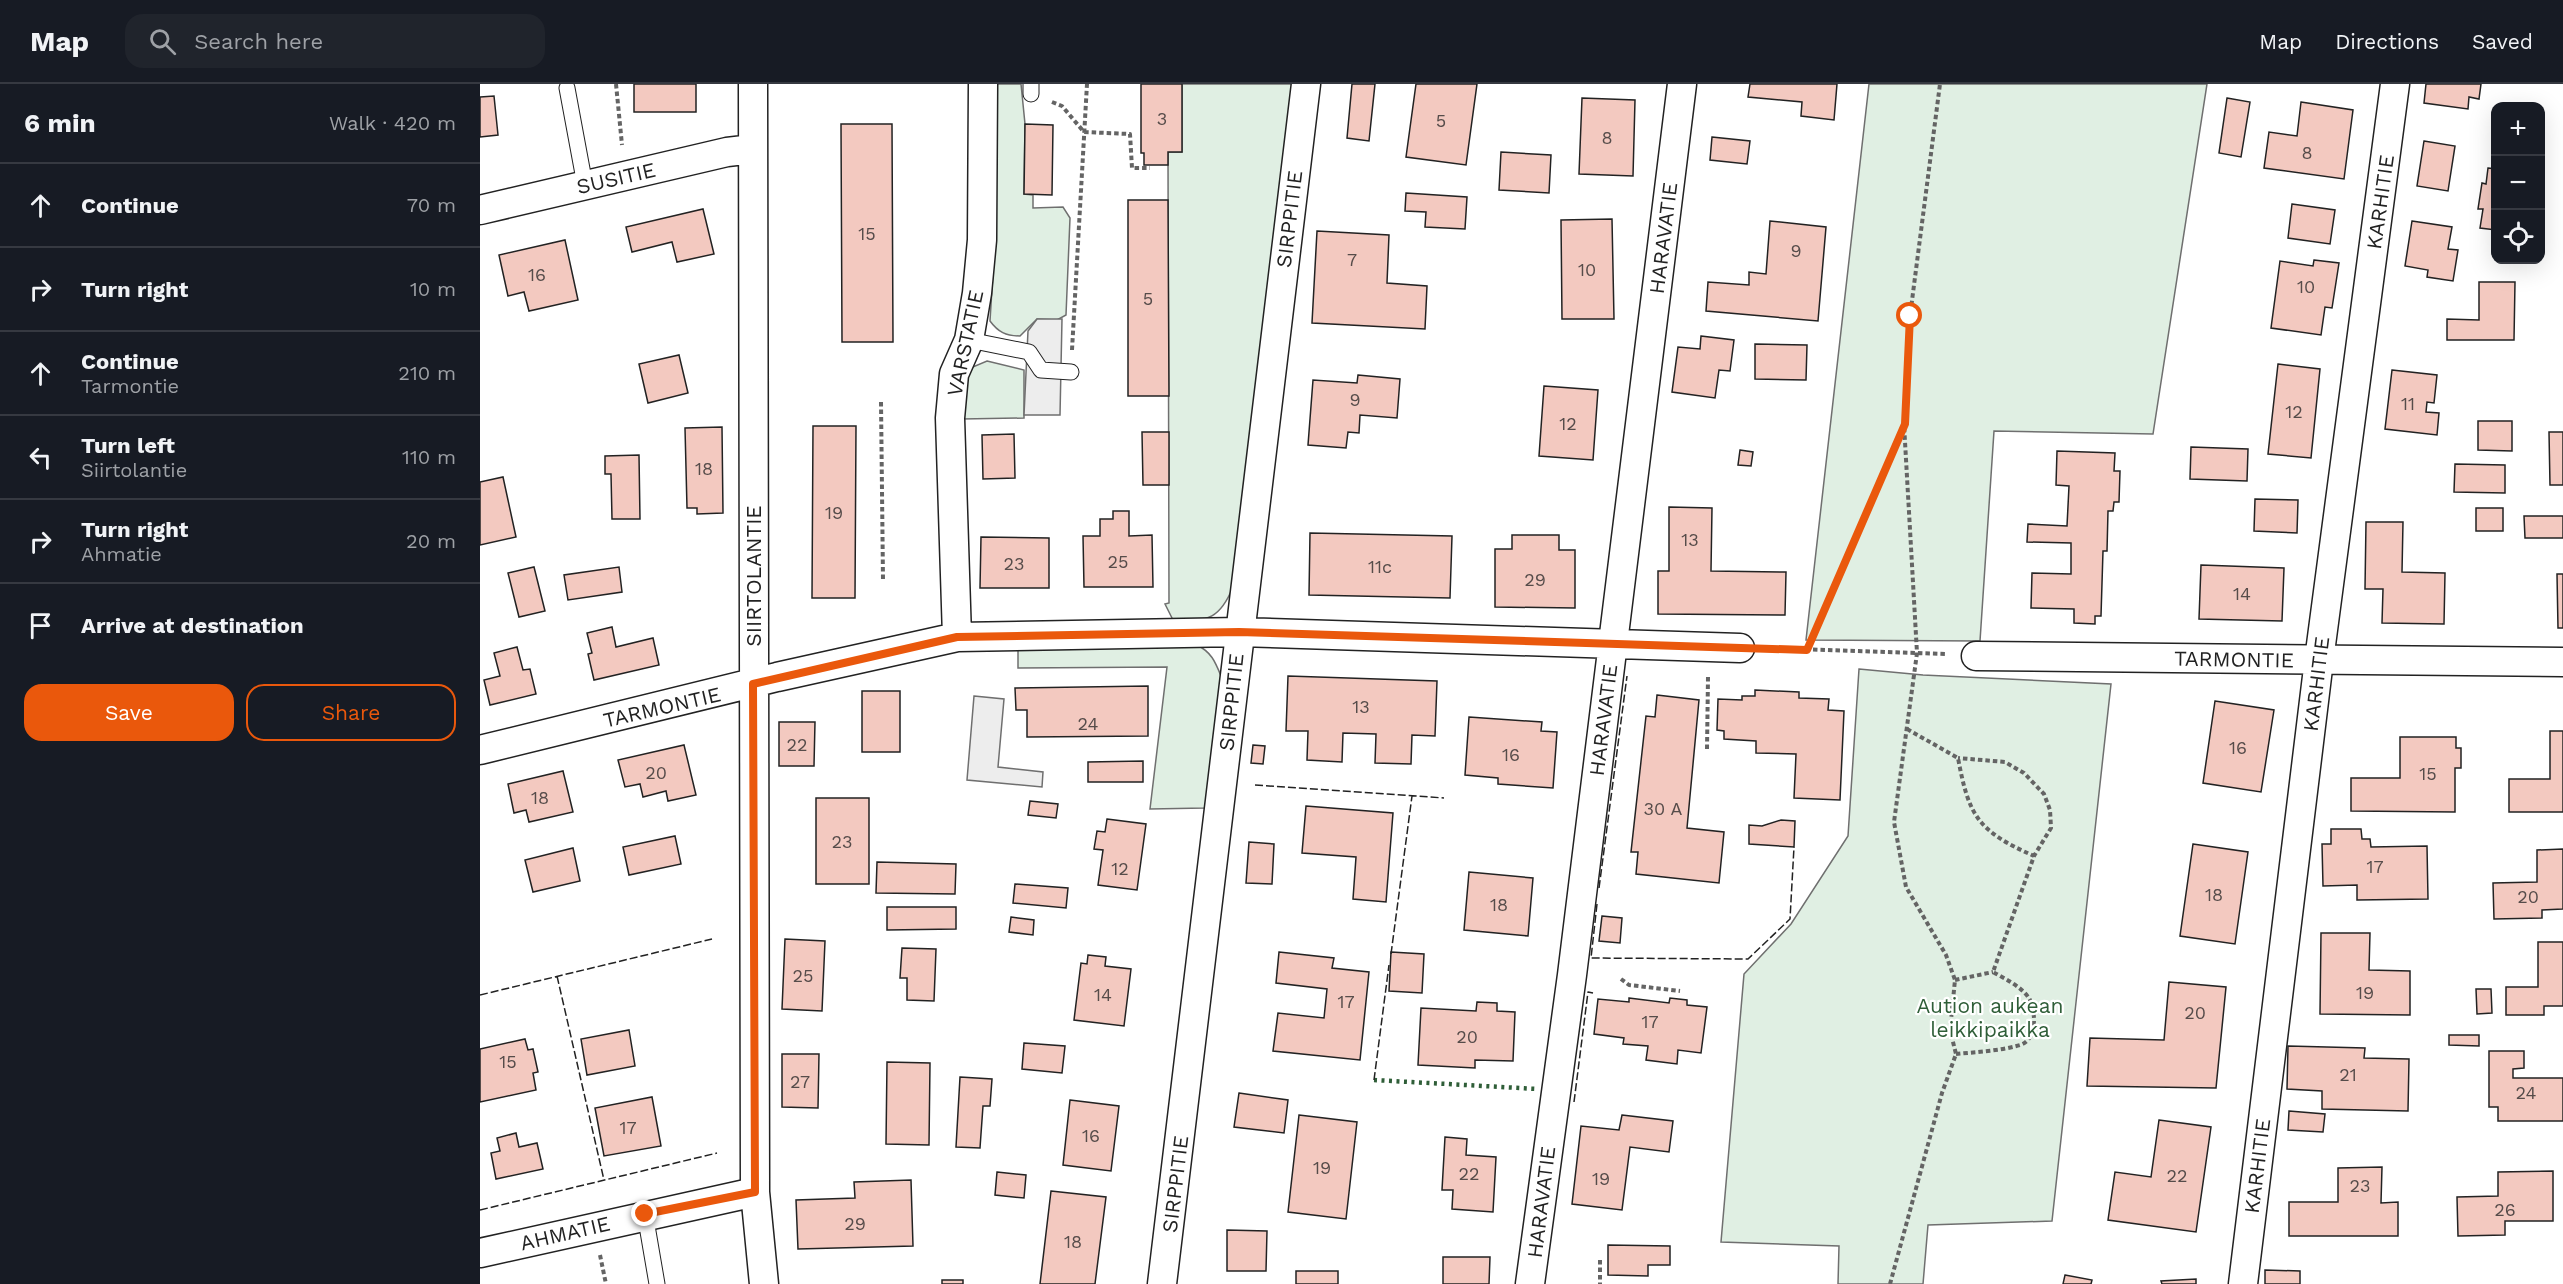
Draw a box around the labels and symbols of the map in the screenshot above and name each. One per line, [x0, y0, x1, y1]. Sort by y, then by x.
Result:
house number: 3 [1157, 108, 1167, 129]
house number: 5 [1436, 110, 1446, 131]
house number: 8 [1601, 127, 1613, 148]
house number: 8 [2301, 142, 2313, 163]
street label: KARHITIE [2361, 153, 2399, 251]
street label: SUSITIE [574, 157, 658, 199]
street label: SIRPPITIE [1271, 169, 1307, 269]
street label: HARAVATIE [1644, 181, 1682, 295]
house number: 15 [858, 223, 876, 244]
house number: 9 [1790, 240, 1802, 261]
house number: 7 [1347, 249, 1357, 270]
house number: 10 [1578, 259, 1596, 280]
house number: 16 [528, 264, 546, 285]
house number: 10 [2297, 276, 2315, 297]
street label: VARSTATIE [942, 288, 988, 398]
house number: 5 [1143, 288, 1153, 309]
route start [1896, 302, 1922, 328]
house number: 9 [1349, 389, 1361, 410]
house number: 11 [2401, 393, 2415, 414]
house number: 12 [2285, 401, 2303, 422]
house number: 12 [1559, 413, 1577, 434]
house number: 18 [695, 458, 713, 479]
house number: 19 [825, 502, 843, 523]
street label: SIIRTOLANTIE [741, 505, 766, 647]
house number: 13 [1681, 529, 1699, 550]
house number: 25 [1108, 551, 1128, 572]
house number: 23 [1004, 553, 1025, 574]
house number: 11c [1368, 556, 1392, 577]
house number: 29 [1524, 569, 1546, 590]
house number: 14 [2233, 583, 2251, 604]
street label: KARHITIE [2298, 635, 2334, 733]
street label: TARMONTIE [2174, 645, 2294, 673]
street label: SIRPPITIE [1213, 652, 1249, 752]
street label: HARAVATIE [1584, 663, 1622, 777]
street label: TARMONTIE [601, 681, 723, 733]
house number: 13 [1352, 696, 1370, 717]
house number: 24 [1078, 713, 1098, 734]
house number: 22 [787, 734, 808, 755]
house number: 16 [2229, 737, 2247, 758]
house number: 16 [1502, 744, 1520, 765]
house number: 20 [645, 762, 667, 783]
house number: 15 [2419, 763, 2437, 784]
house number: 18 [531, 787, 549, 808]
house number: 30 A [1644, 798, 1683, 819]
house number: 23 [832, 831, 853, 852]
house number: 17 [2366, 856, 2384, 877]
house number: 12 [1111, 858, 1129, 879]
house number: 18 [2205, 884, 2223, 905]
house number: 20 [2517, 886, 2539, 907]
house number: 18 [1490, 894, 1508, 915]
house number: 25 [793, 965, 813, 986]
house number: 19 [2356, 982, 2374, 1003]
house number: 14 [1094, 984, 1112, 1005]
house number: 17 [1337, 991, 1355, 1012]
park label: Aution aukean leikkipaikka [1916, 993, 2064, 1042]
house number: 20 [2184, 1002, 2206, 1023]
house number: 17 [1641, 1011, 1659, 1032]
house number: 20 [1456, 1026, 1478, 1047]
house number: 15 [499, 1051, 517, 1072]
house number: 21 [2339, 1064, 2357, 1085]
house number: 27 [790, 1071, 810, 1092]
house number: 24 [2516, 1082, 2536, 1103]
house number: 17 [619, 1117, 637, 1138]
street label: KARHITIE [2239, 1117, 2275, 1215]
house number: 16 [1082, 1125, 1100, 1146]
street label: SIRPPITIE [1157, 1134, 1193, 1234]
street label: HARAVATIE [1522, 1145, 1560, 1259]
house number: 19 [1313, 1157, 1331, 1178]
house number: 22 [1459, 1163, 1480, 1184]
house number: 22 [2167, 1165, 2188, 1186]
house number: 19 [1592, 1168, 1610, 1189]
house number: 23 [2350, 1175, 2371, 1196]
house number: 26 [2494, 1199, 2516, 1220]
route end [631, 1200, 657, 1226]
street label: AHMATIE [518, 1211, 612, 1255]
house number: 29 [844, 1213, 866, 1234]
house number: 18 [1064, 1231, 1082, 1252]

